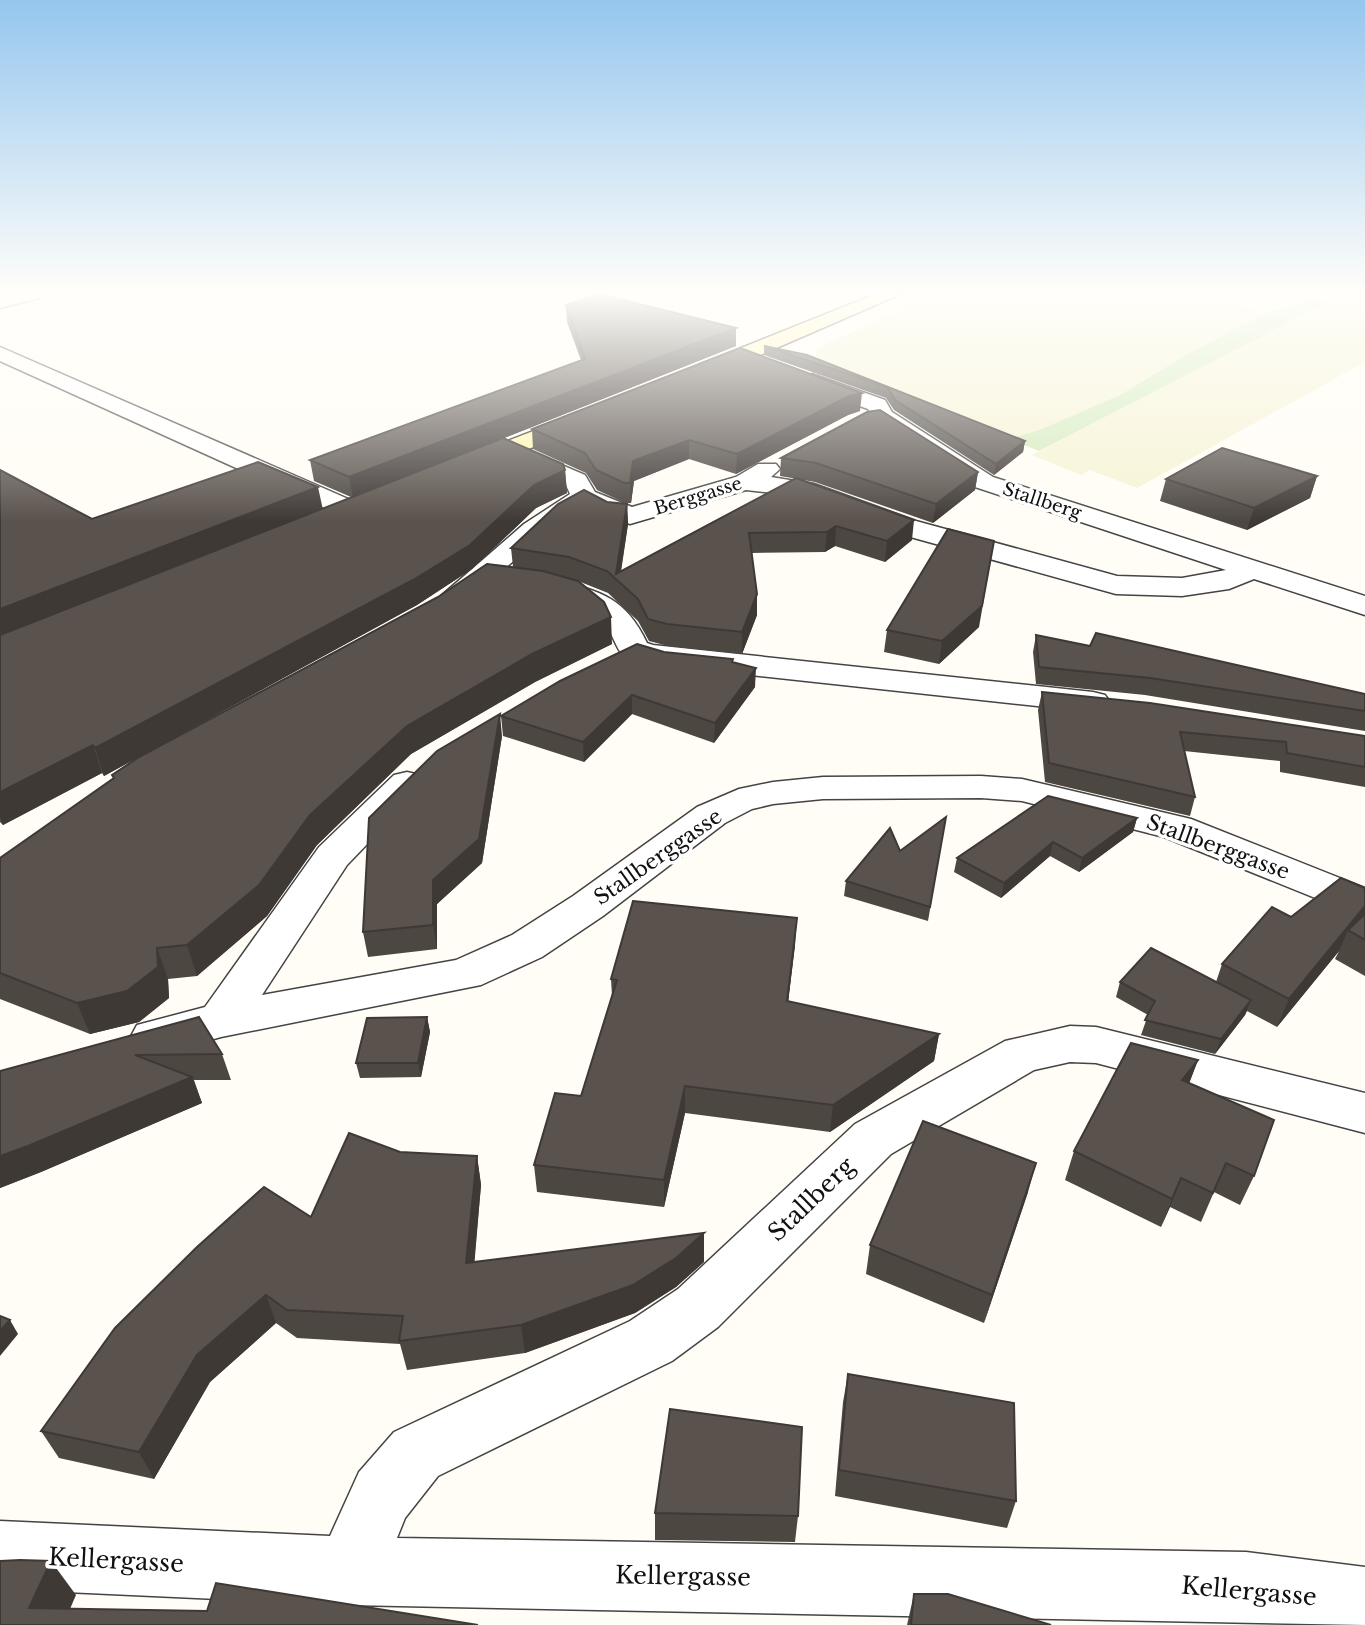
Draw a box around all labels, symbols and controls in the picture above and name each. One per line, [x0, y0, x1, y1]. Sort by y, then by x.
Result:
street label: Berggasse [651, 472, 745, 520]
street label: Stallberg [1000, 478, 1084, 524]
street label: Stallberggasse [589, 803, 727, 911]
street label: Stallberggasse [1143, 809, 1293, 885]
street label: Stallberg [762, 1150, 861, 1247]
street label: Kellergasse [47, 1542, 185, 1578]
street label: Kellergasse [615, 1560, 751, 1592]
street label: Kellergasse [1180, 1571, 1318, 1611]

